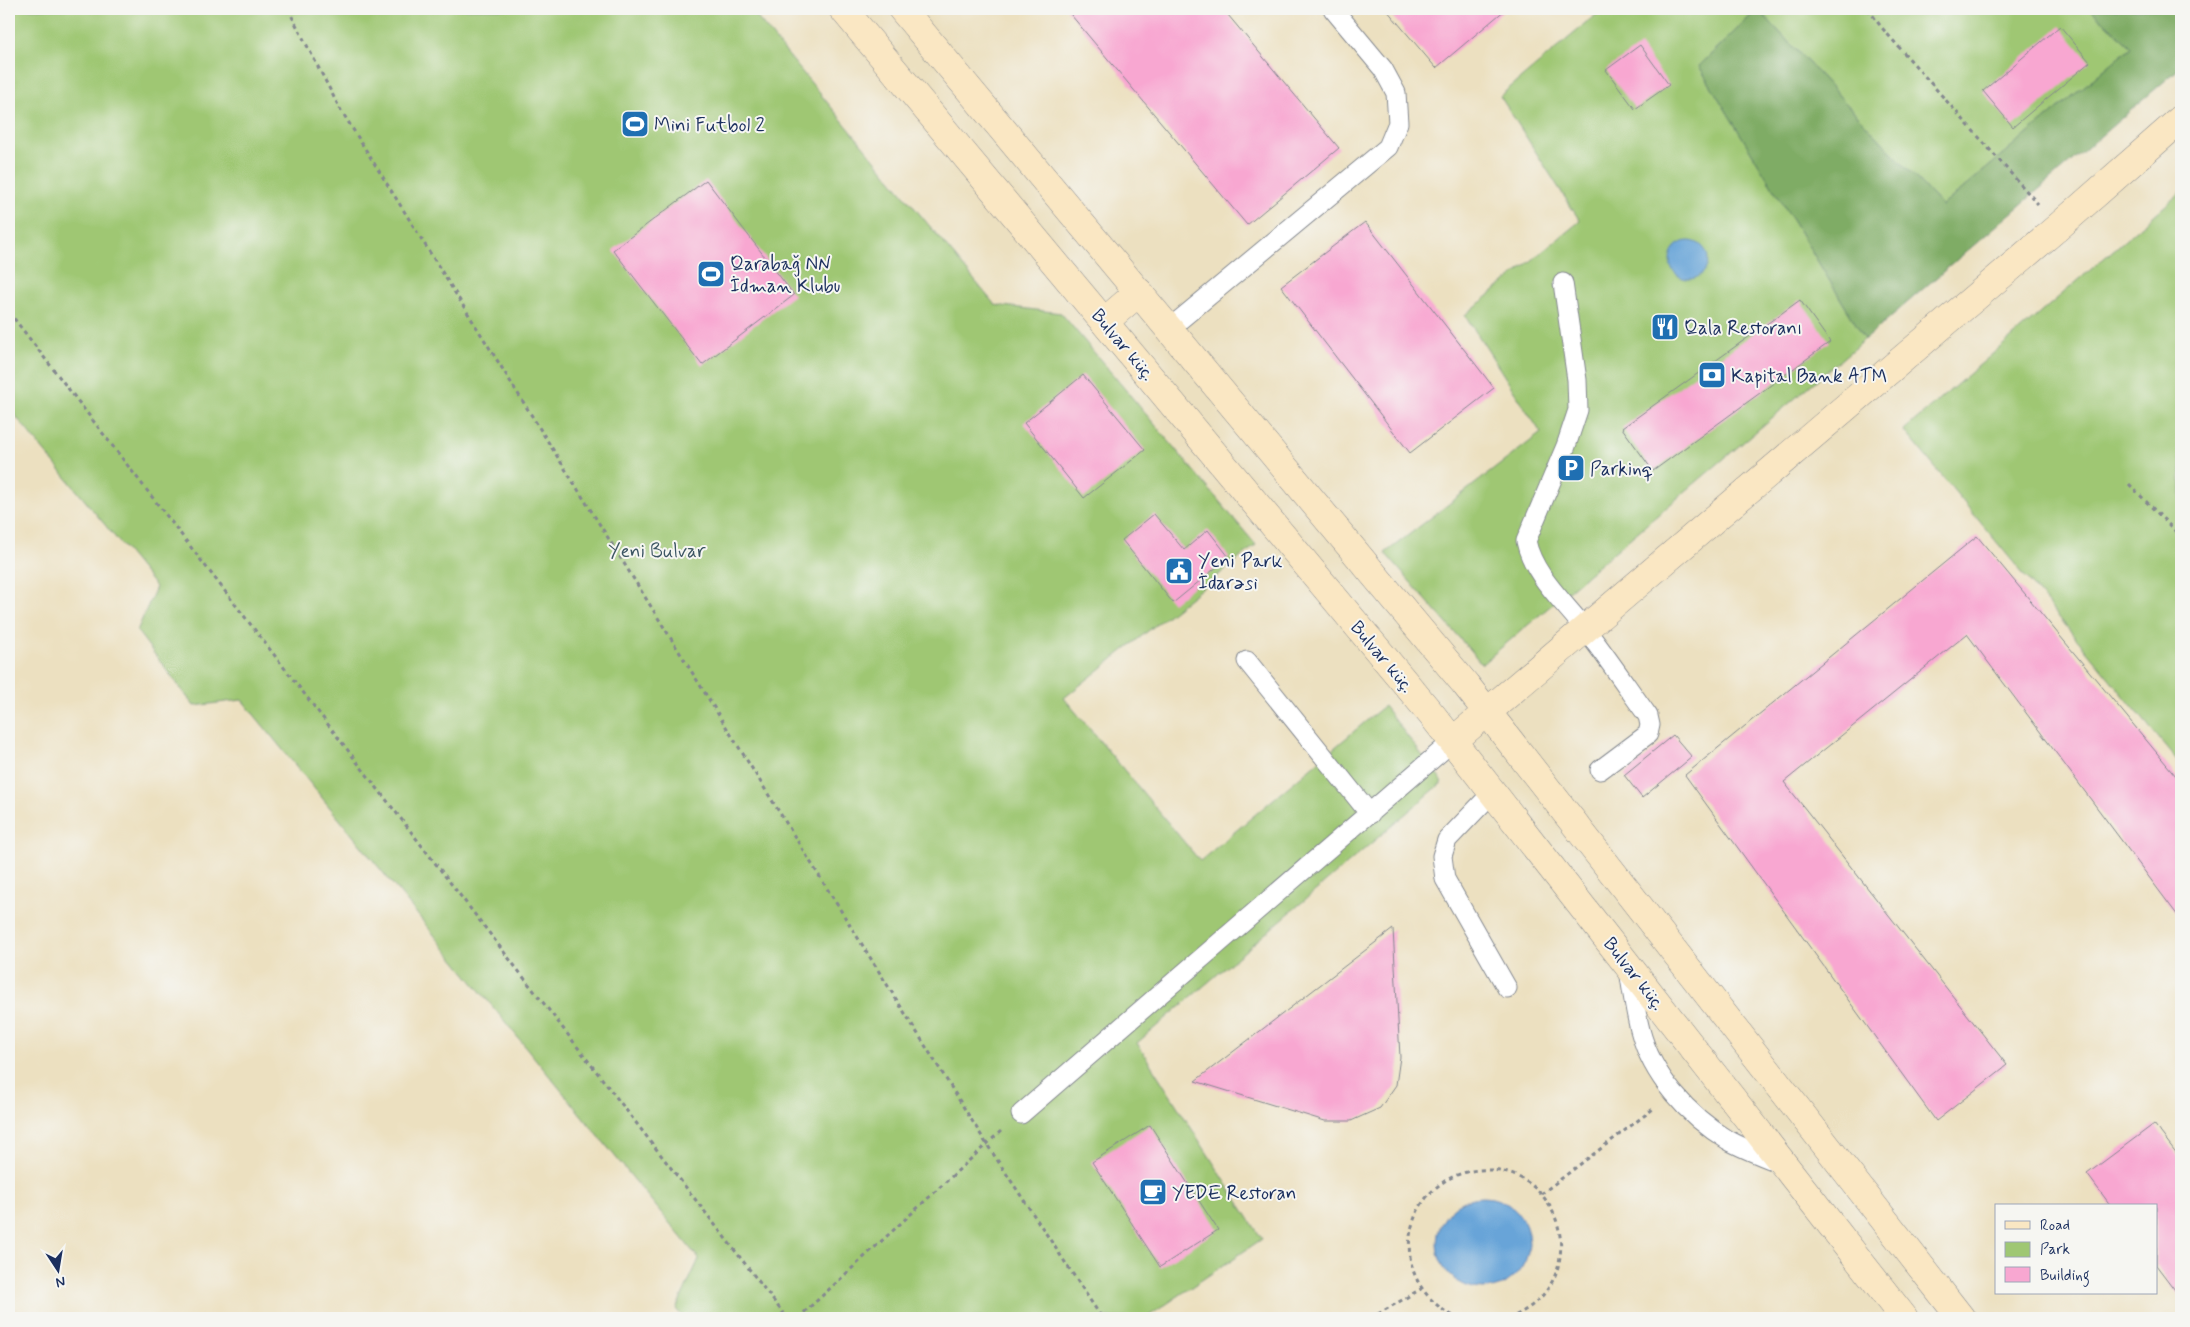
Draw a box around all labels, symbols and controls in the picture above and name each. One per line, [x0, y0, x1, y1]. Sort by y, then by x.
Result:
sports icon: Mini Futbol 2 [620, 109, 650, 139]
place label: Mini Futbol 2 [654, 113, 765, 138]
place label: Qarabağ NN İdman Klubu [730, 252, 840, 299]
sports icon: Qarabağ NN İdman Klubu [696, 259, 726, 289]
street label: Bulvar küç. [1085, 304, 1160, 386]
restaurant icon: Qala Restoranı [1650, 312, 1680, 342]
place label: Qala Restoranı [1684, 316, 1802, 341]
bank icon: Kapital Bank ATM [1697, 360, 1727, 390]
place label: Kapital Bank ATM [1731, 364, 1887, 389]
parking icon: Parkinq [1556, 453, 1586, 483]
place label: Parkinq [1590, 457, 1653, 482]
park label: Yeni Bulvar [608, 539, 706, 564]
place label: Yeni Park İdarəsi [1198, 549, 1283, 596]
public building icon: Yeni Park İdarəsi [1164, 556, 1194, 586]
street label: Bulvar küç. [1344, 616, 1419, 698]
street label: Bulvar küç. [1597, 932, 1670, 1016]
cafe icon: YEDE Restoran [1138, 1177, 1168, 1207]
place label: YEDE Restoran [1172, 1181, 1296, 1206]
legend [1995, 1204, 2158, 1294]
text: Road [2040, 1216, 2070, 1236]
text: Park [2040, 1240, 2070, 1260]
north arrow [32, 1244, 82, 1294]
text: Building [2040, 1266, 2090, 1287]
text: N [54, 1272, 67, 1292]

